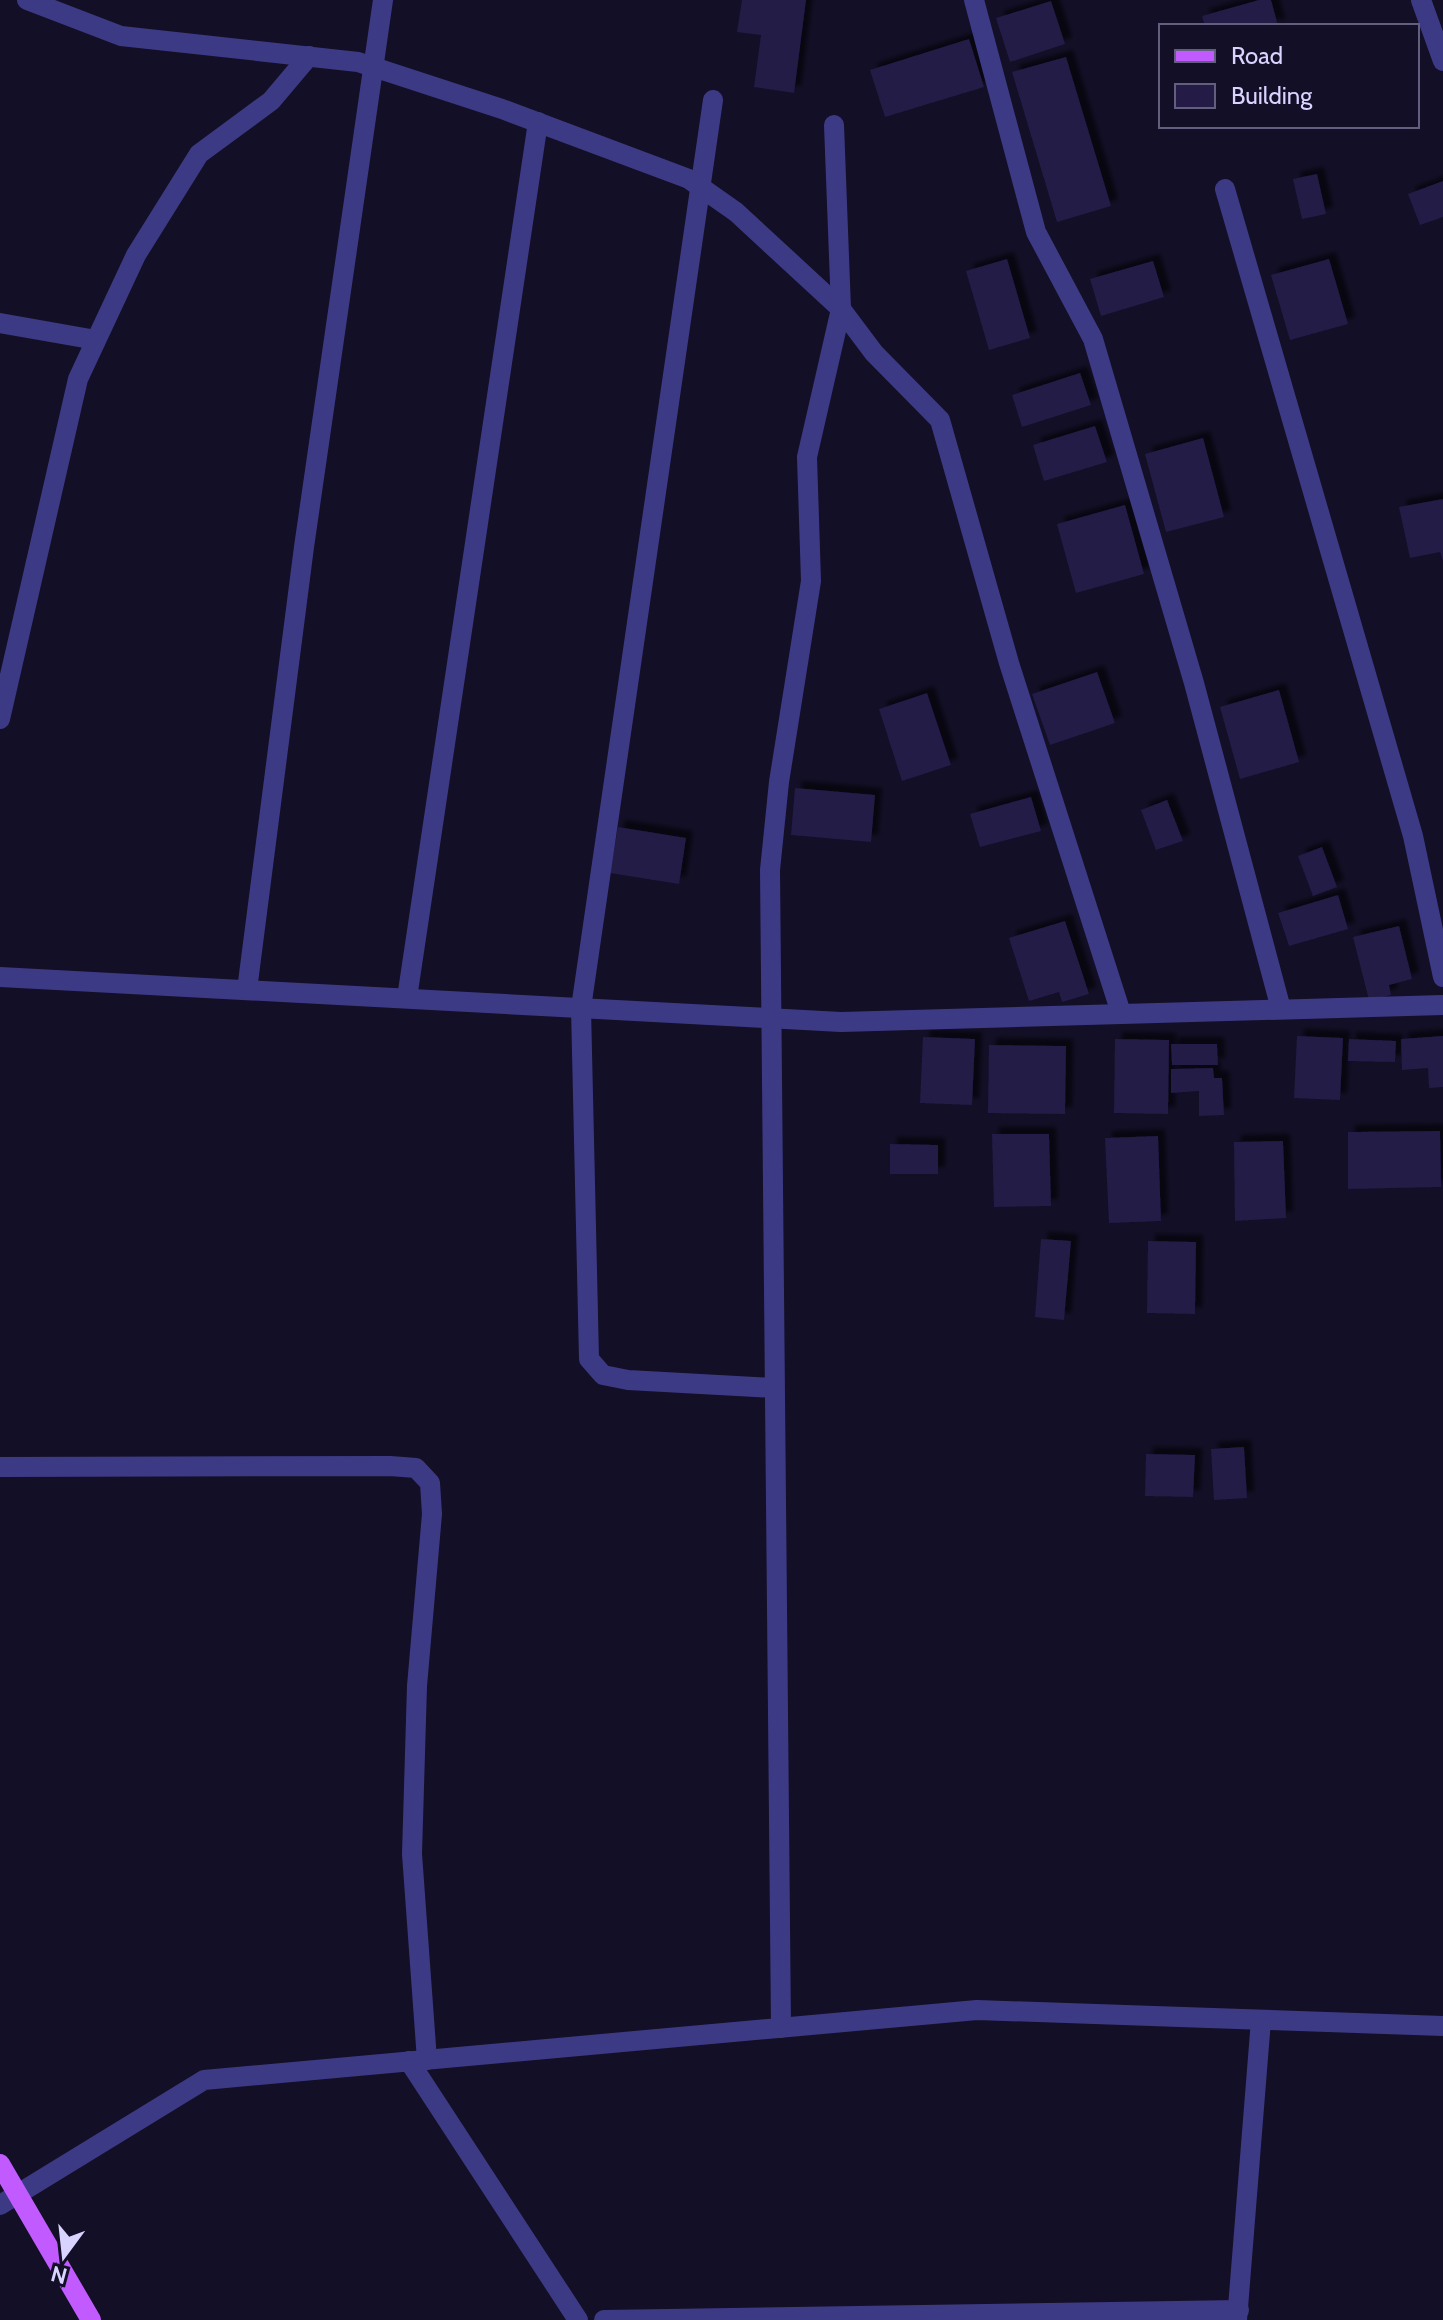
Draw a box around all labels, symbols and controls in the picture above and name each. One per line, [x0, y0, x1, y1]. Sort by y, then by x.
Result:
legend [1159, 24, 1419, 128]
text: Road [1231, 41, 1283, 70]
text: Building [1231, 81, 1313, 110]
north arrow [24, 2216, 104, 2296]
text: N [48, 2260, 70, 2290]

